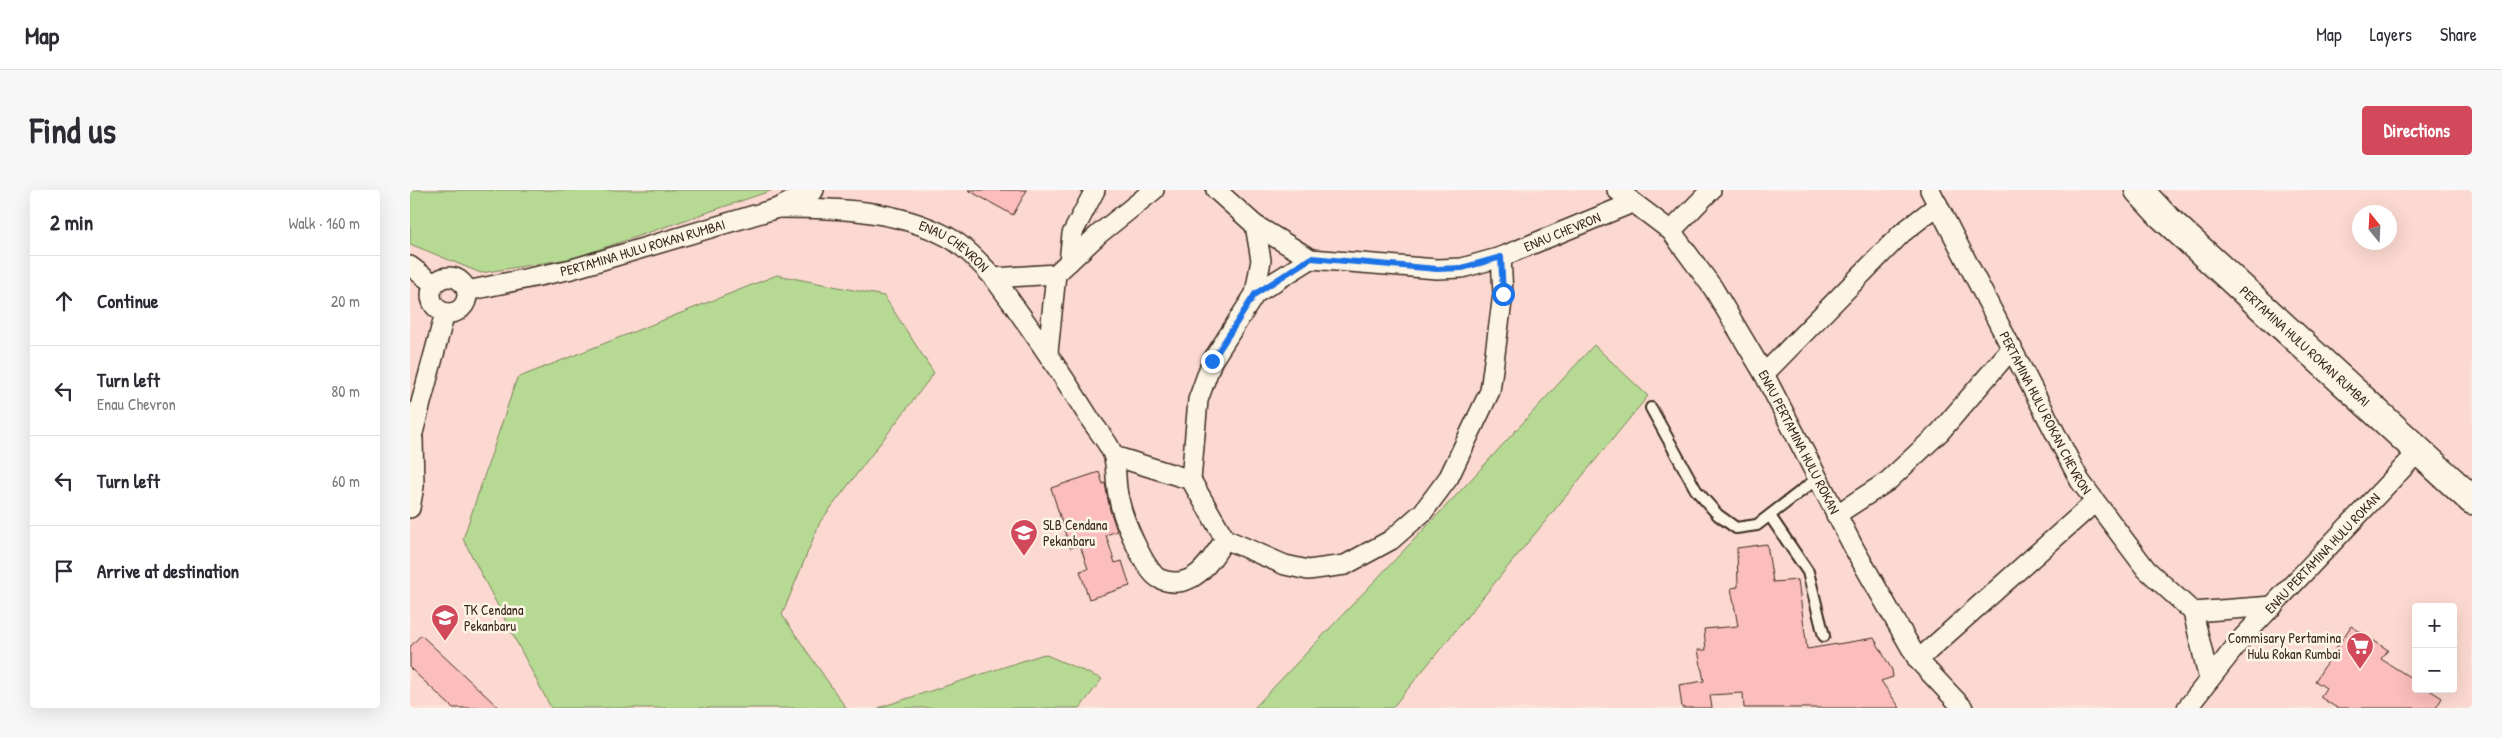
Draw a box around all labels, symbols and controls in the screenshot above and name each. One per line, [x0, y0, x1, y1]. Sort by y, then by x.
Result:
text: Map [25, 19, 59, 51]
text: Map [2316, 22, 2342, 47]
text: Layers [2370, 22, 2412, 47]
text: Share [2440, 22, 2477, 47]
button: Directions [2362, 106, 2472, 155]
text: Find us [30, 107, 116, 154]
north arrow [2352, 205, 2397, 250]
street label: ENAU CHEVRON [1521, 207, 1603, 256]
text: 2 min [50, 208, 93, 237]
text: Walk · 160 m [288, 212, 360, 234]
street label: PERTAMINA HULU ROKAN RUMBAI [558, 214, 727, 280]
street label: ENAU CHEVRON [917, 215, 993, 276]
street label: PERTAMINA HULU ROKAN RUMBAI [2236, 281, 2375, 411]
route start [1492, 283, 1515, 306]
icon: ahead [50, 287, 78, 315]
text: Continue [97, 288, 158, 314]
text: 20 m [331, 290, 360, 312]
street label: PERTAMINA HULU ROKAN CHEVRON [1995, 328, 2097, 498]
route end [1201, 350, 1224, 373]
street label: ENAU PERTAMINA HULU ROKAN [1755, 366, 1845, 517]
text: Turn left [97, 367, 160, 393]
icon: left [50, 377, 78, 405]
text: 80 m [331, 380, 360, 402]
text: Enau Chevron [97, 393, 176, 415]
icon: left [50, 467, 78, 495]
text: Turn left [97, 468, 160, 494]
text: 60 m [332, 470, 360, 492]
street label: ENAU PERTAMINA HULU ROKAN [2260, 488, 2384, 617]
place label: SLB Cendana Pekanbaru [1043, 515, 1108, 550]
school or university icon: SLB Cendana Pekanbaru [1009, 518, 1039, 557]
icon: arrive [50, 557, 78, 585]
text: Arrive at destination [97, 558, 239, 584]
place label: TK Cendana Pekanbaru [464, 600, 524, 635]
school or university icon: TK Cendana Pekanbaru [430, 603, 460, 642]
map controls [2412, 603, 2457, 693]
button: + [2412, 603, 2457, 648]
place label: Commisary Pertamina Hulu Rokan Rumbai [2228, 628, 2342, 663]
supermarket icon: Commisary Pertamina Hulu Rokan Rumbai [2345, 631, 2375, 670]
button: − [2412, 648, 2457, 693]

